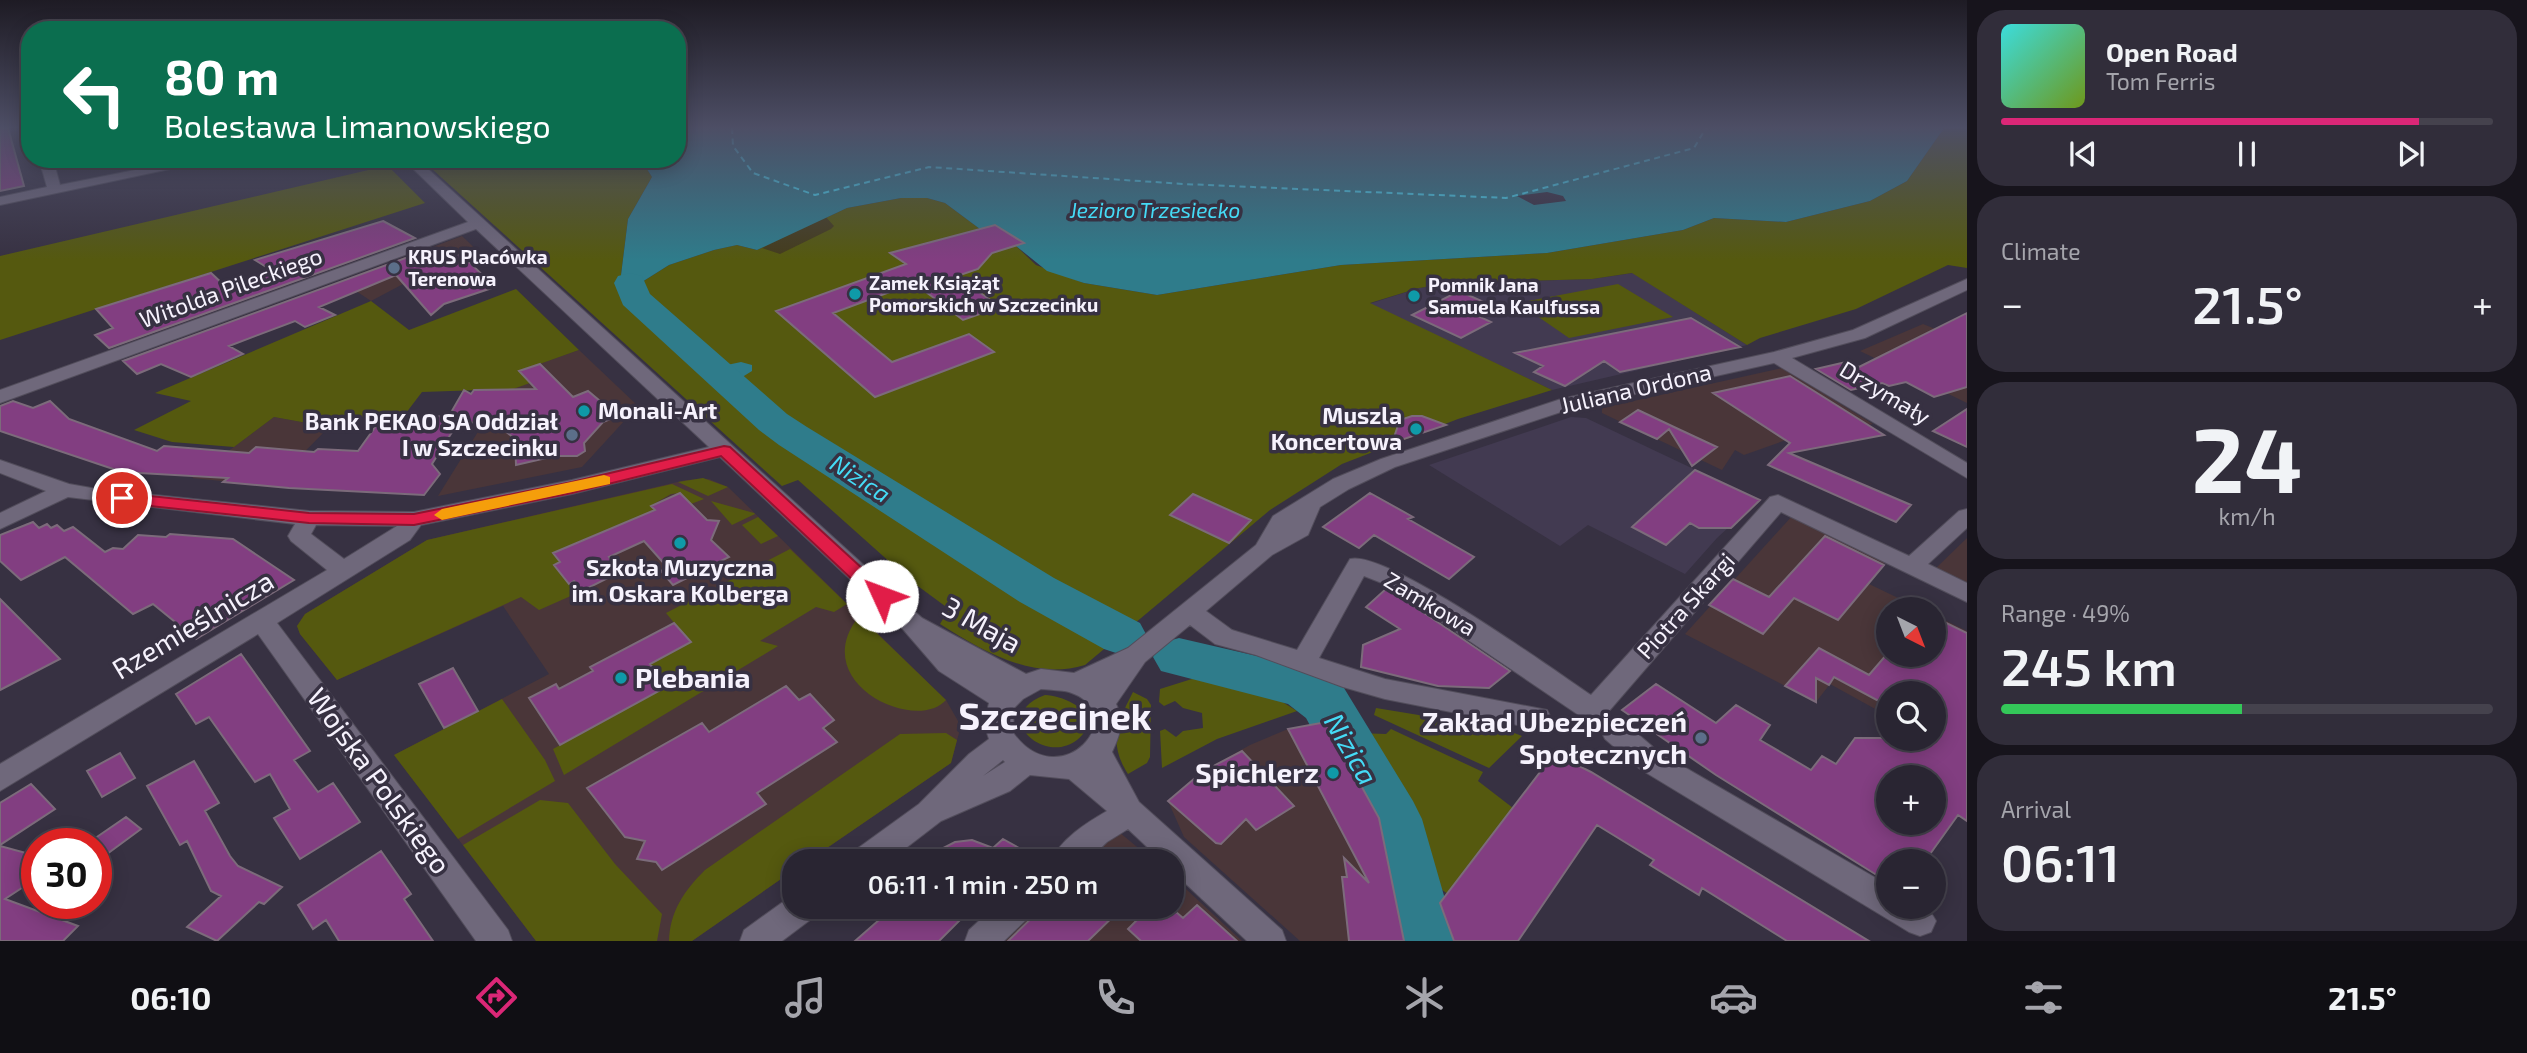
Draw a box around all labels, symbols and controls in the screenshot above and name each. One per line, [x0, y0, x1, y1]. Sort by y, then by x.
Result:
text: Open Road [2106, 36, 2238, 67]
text: 80 m [164, 46, 279, 105]
icon: left [49, 49, 140, 140]
text: Tom Ferris [2106, 67, 2215, 95]
text: Bolesława Limanowskiego [164, 106, 551, 144]
icon: previous [2064, 135, 2102, 173]
icon: pause [2228, 135, 2266, 173]
icon: next [2392, 135, 2430, 173]
water label: Jezioro Trzesiecko [1069, 197, 1240, 222]
text: Climate [2001, 237, 2081, 265]
street label: Witolda Pileckiego [135, 241, 326, 333]
place label: KRUS Placówka Terenowa [408, 245, 548, 290]
marker: KRUS Placówka Terenowa [386, 260, 402, 276]
place label: Zamek Książąt Pomorskich w Szczecinku [869, 271, 1098, 316]
text: 21.5° [2192, 272, 2303, 334]
place label: Pomnik Jana Samuela Kaulfussa [1428, 273, 1600, 318]
text: − [2001, 280, 2023, 326]
text: + [2472, 280, 2493, 326]
marker: Zamek Książąt Pomorskich w Szczecinku [847, 286, 863, 302]
marker: Pomnik Jana Samuela Kaulfussa [1406, 288, 1422, 304]
street label: Drzymały [1835, 354, 1936, 430]
street label: Juliana Ordona [1558, 357, 1714, 419]
place label: Monali-Art [598, 396, 717, 424]
place label: Muszla Koncertowa [1271, 401, 1402, 455]
text: 24 [2192, 402, 2302, 511]
marker: Monali-Art [576, 403, 592, 419]
place label: Bank PEKAO SA Oddział I w Szczecinku [305, 407, 559, 461]
marker: Muszla Koncertowa [1408, 421, 1424, 437]
marker: Bank PEKAO SA Oddział I w Szczecinku [564, 427, 580, 443]
water label: Nizica [825, 448, 896, 508]
pin [92, 468, 152, 528]
icon: arrive [103, 479, 141, 517]
text: km/h [2218, 502, 2276, 530]
marker: Szkoła Muzyczna im. Oskara Kolberga [672, 535, 688, 551]
street label: Piotra Skargi [1630, 547, 1740, 664]
place label: Szkoła Muzyczna im. Oskara Kolberga [571, 553, 789, 607]
position arrow [845, 559, 919, 633]
street label: Rzemieślnicza [106, 563, 279, 686]
street label: Zamkowa [1380, 565, 1481, 641]
street label: 3 Maja [937, 589, 1028, 659]
north arrow [1876, 597, 1946, 667]
map controls [1876, 597, 1946, 919]
text: Range · 49% [2001, 599, 2130, 627]
text: 245 km [2001, 634, 2177, 696]
place label: Plebania [635, 660, 750, 694]
marker: Plebania [613, 670, 629, 686]
street label: Wojska Polskiego [301, 681, 459, 880]
button: search [1876, 681, 1946, 751]
district label: Szczecinek [959, 693, 1152, 737]
place label: Zakład Ubezpieczeń Społecznych [1422, 704, 1687, 770]
water label: Nizica [1318, 707, 1386, 790]
marker: Zakład Ubezpieczeń Społecznych [1693, 730, 1709, 746]
place label: Spichlerz [1195, 755, 1319, 789]
marker: Spichlerz [1325, 765, 1341, 781]
button: + [1876, 765, 1946, 835]
text: Arrival [2001, 795, 2071, 823]
speed limit sign: 30 [21, 828, 112, 919]
text: 06:11 [2001, 830, 2120, 892]
button: − [1876, 849, 1946, 919]
text: 06:11 · 1 min · 250 m [868, 868, 1098, 899]
icon: directions [472, 973, 521, 1022]
icon: music [781, 973, 830, 1022]
icon: phone [1091, 973, 1140, 1022]
icon: climate [1400, 973, 1449, 1022]
icon: car [1709, 973, 1758, 1022]
icon: filters [2019, 973, 2068, 1022]
text: 06:10 [130, 978, 211, 1016]
text: 21.5° [2328, 978, 2397, 1016]

